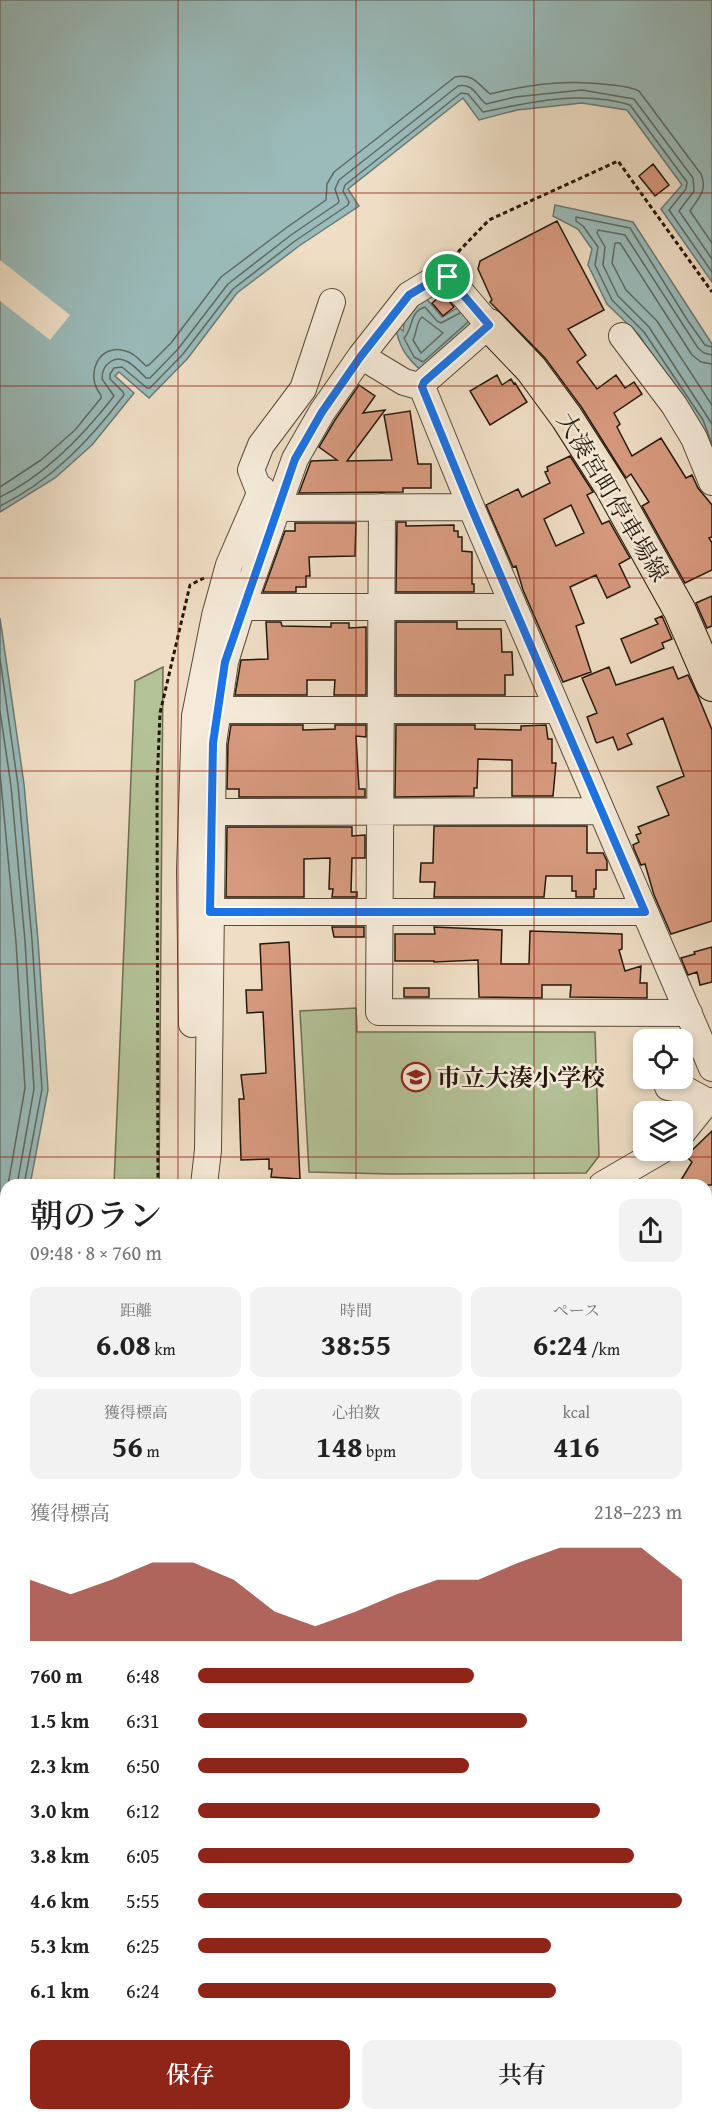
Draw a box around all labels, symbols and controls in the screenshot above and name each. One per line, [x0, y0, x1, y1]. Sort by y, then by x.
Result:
pin [422, 251, 473, 302]
icon: arrive [431, 260, 464, 293]
street label: 大湊宮町停車場線 [549, 406, 677, 588]
map controls [633, 1029, 693, 1161]
button: locate [633, 1029, 693, 1089]
place label: 市立大湊小学校 [437, 1060, 605, 1095]
school or university icon: 市立大湊小学校 [400, 1061, 432, 1093]
button: layers [633, 1101, 693, 1161]
text: 朝のラン [30, 1191, 162, 1239]
button: share [619, 1199, 682, 1262]
text: 09:48 · 8 × 760 m [30, 1238, 162, 1267]
text: 距離 [120, 1298, 152, 1322]
text: 時間 [340, 1298, 372, 1322]
text: ペース [553, 1298, 600, 1322]
text: 6.08 [96, 1322, 151, 1366]
text: 38:55 [321, 1322, 391, 1366]
text: 6:24 [533, 1322, 588, 1366]
text: km [151, 1337, 176, 1361]
text: /km [588, 1337, 620, 1361]
text: 獲得標高 [104, 1400, 168, 1424]
text: 心拍数 [332, 1400, 380, 1424]
text: kcal [563, 1400, 590, 1424]
text: 56 [112, 1424, 143, 1468]
text: 148 [316, 1424, 363, 1468]
text: 416 [553, 1424, 600, 1468]
text: m [143, 1439, 160, 1463]
text: bpm [363, 1439, 396, 1463]
text: 218–223 m [594, 1497, 682, 1526]
text: 獲得標高 [30, 1498, 110, 1527]
text: 760 m [30, 1661, 83, 1690]
text: 6:48 [126, 1661, 160, 1690]
text: 1.5 km [30, 1706, 89, 1735]
text: 6:31 [126, 1706, 160, 1735]
text: 2.3 km [30, 1751, 89, 1780]
text: 6:50 [126, 1751, 160, 1780]
text: 3.0 km [30, 1796, 89, 1825]
text: 6:12 [126, 1796, 160, 1825]
text: 3.8 km [30, 1841, 89, 1870]
text: 6:05 [126, 1841, 160, 1870]
text: 4.6 km [30, 1886, 89, 1915]
text: 5:55 [126, 1886, 160, 1915]
text: 5.3 km [30, 1931, 89, 1960]
text: 6:25 [126, 1931, 160, 1960]
text: 6.1 km [30, 1976, 89, 2005]
text: 6:24 [126, 1976, 160, 2005]
button: 保存 [30, 2040, 350, 2109]
button: 共有 [362, 2040, 682, 2109]

